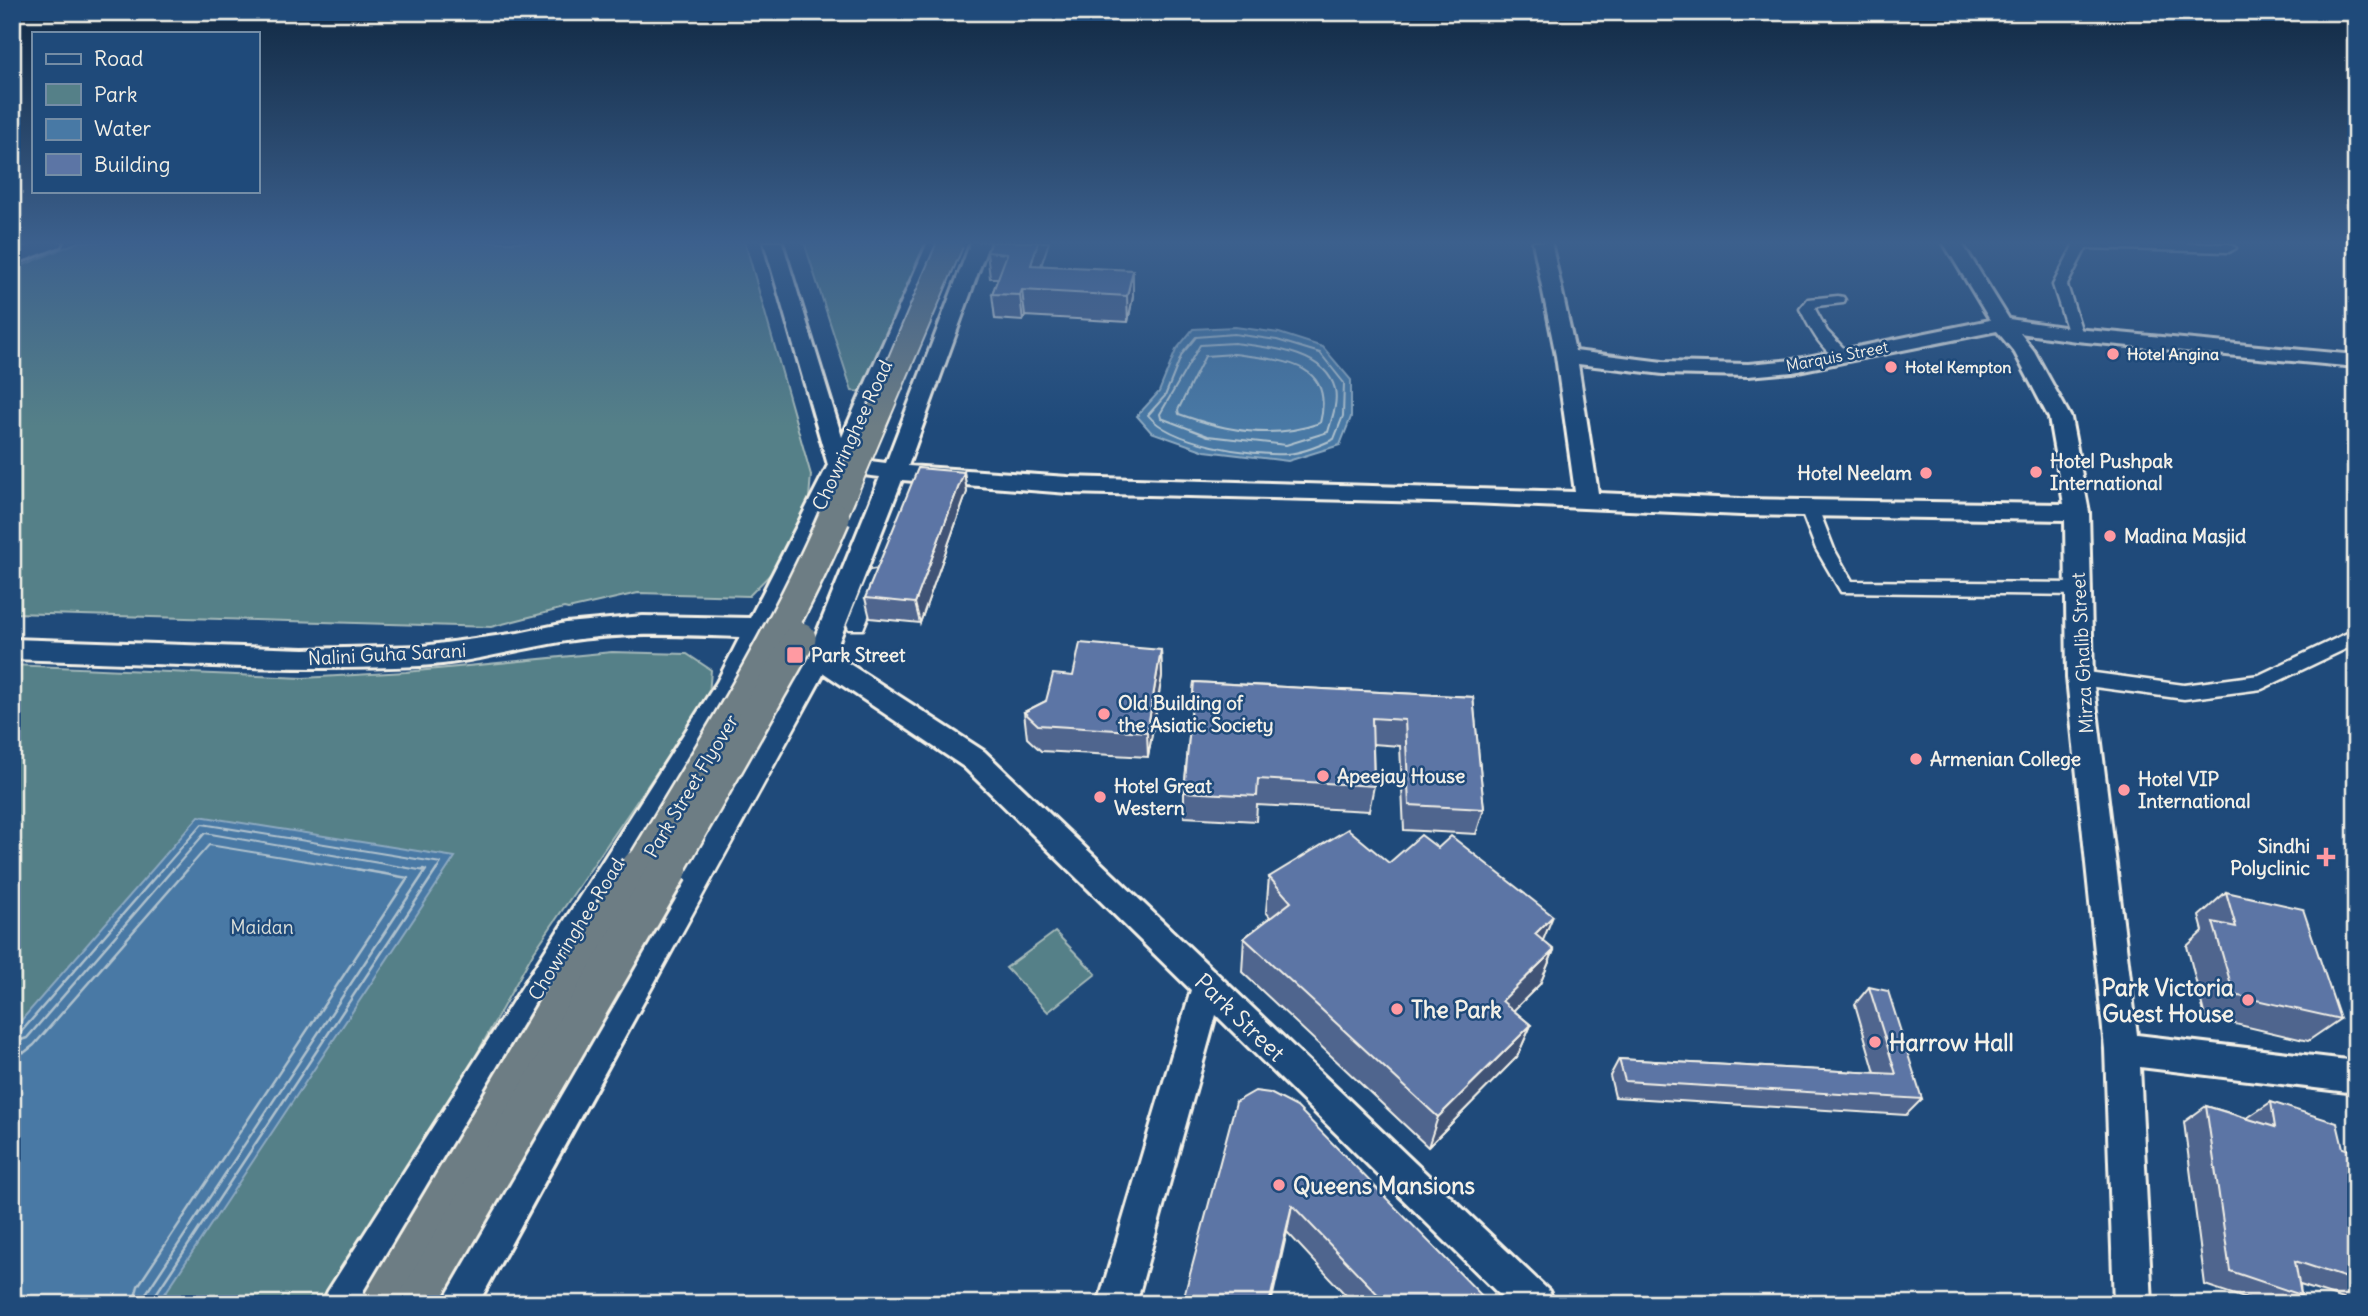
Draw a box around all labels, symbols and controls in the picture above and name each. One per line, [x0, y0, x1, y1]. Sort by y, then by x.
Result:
legend [32, 32, 259, 192]
text: Road [94, 45, 143, 72]
text: Park [94, 81, 137, 108]
text: Water [94, 115, 152, 142]
text: Building [94, 151, 170, 178]
street label: Marquis Street [1784, 336, 1891, 376]
place label: Hotel Angina [2127, 344, 2219, 365]
marker: Hotel Angina [2105, 346, 2121, 362]
street label: Chowringhee Road [807, 356, 897, 514]
place label: Hotel Kempton [1905, 357, 2011, 378]
marker: Hotel Kempton [1883, 359, 1899, 375]
place label: Hotel Pushpak International [2050, 449, 2173, 495]
place label: Hotel Neelam [1797, 461, 1912, 485]
marker: Hotel Pushpak International [2028, 464, 2044, 480]
marker: Hotel Neelam [1918, 465, 1934, 481]
place label: Madina Masjid [2124, 524, 2246, 548]
marker: Madina Masjid [2102, 528, 2118, 544]
street label: Mirza Ghalib Street [2066, 572, 2098, 734]
street label: Nalini Guha Sarani [307, 638, 467, 670]
place label: Park Street [811, 643, 906, 667]
marker: Park Street [785, 645, 805, 665]
place label: Old Building of the Asiatic Society [1118, 691, 1274, 737]
marker: Old Building of the Asiatic Society [1096, 706, 1112, 722]
street label: Park Street Flyover [639, 710, 743, 862]
place label: Armenian College [1930, 747, 2081, 771]
marker: Armenian College [1908, 751, 1924, 767]
place label: Apeejay House [1337, 764, 1465, 788]
place label: Hotel VIP International [2138, 767, 2250, 813]
marker: Apeejay House [1315, 768, 1331, 784]
place label: Hotel Great Western [1114, 774, 1212, 820]
marker: Hotel VIP International [2116, 782, 2132, 798]
marker: Hotel Great Western [1092, 789, 1108, 805]
place label: Sindhi Polyclinic [2230, 834, 2310, 880]
marker: Sindhi Polyclinic [2316, 847, 2336, 867]
street label: Chowringhee Road [523, 853, 629, 1005]
park label: Maidan [230, 915, 294, 939]
street label: Park Street [1189, 967, 1291, 1067]
place label: Park Victoria Guest House [2101, 973, 2234, 1028]
marker: Park Victoria Guest House [2240, 992, 2256, 1008]
place label: The Park [1411, 995, 1502, 1024]
marker: The Park [1389, 1001, 1405, 1017]
place label: Harrow Hall [1889, 1028, 2014, 1057]
marker: Harrow Hall [1867, 1034, 1883, 1050]
place label: Queens Mansions [1293, 1171, 1475, 1200]
marker: Queens Mansions [1271, 1177, 1287, 1193]

